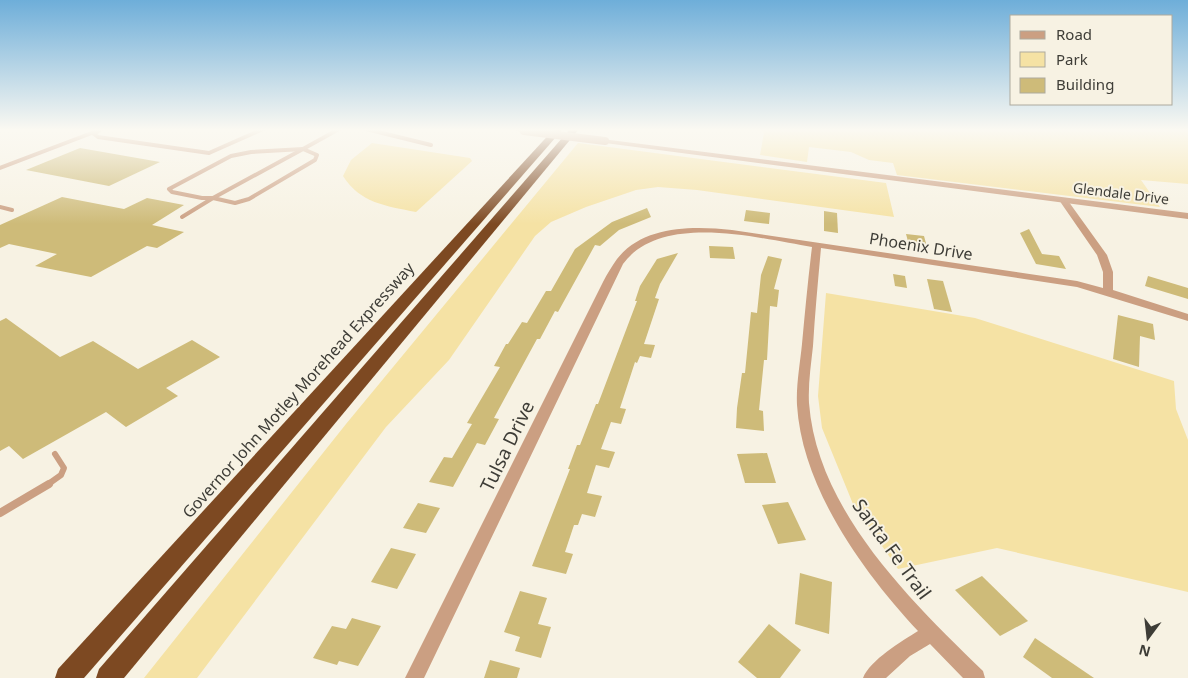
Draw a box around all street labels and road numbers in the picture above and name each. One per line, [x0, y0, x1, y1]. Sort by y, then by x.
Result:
street label: Glendale Drive [1072, 178, 1170, 208]
street label: Phoenix Drive [868, 227, 974, 265]
street label: Governor John Motley Morehead Expressway [177, 257, 420, 523]
street label: Tulsa Drive [474, 396, 540, 496]
street label: Santa Fe Trail [847, 493, 937, 605]

